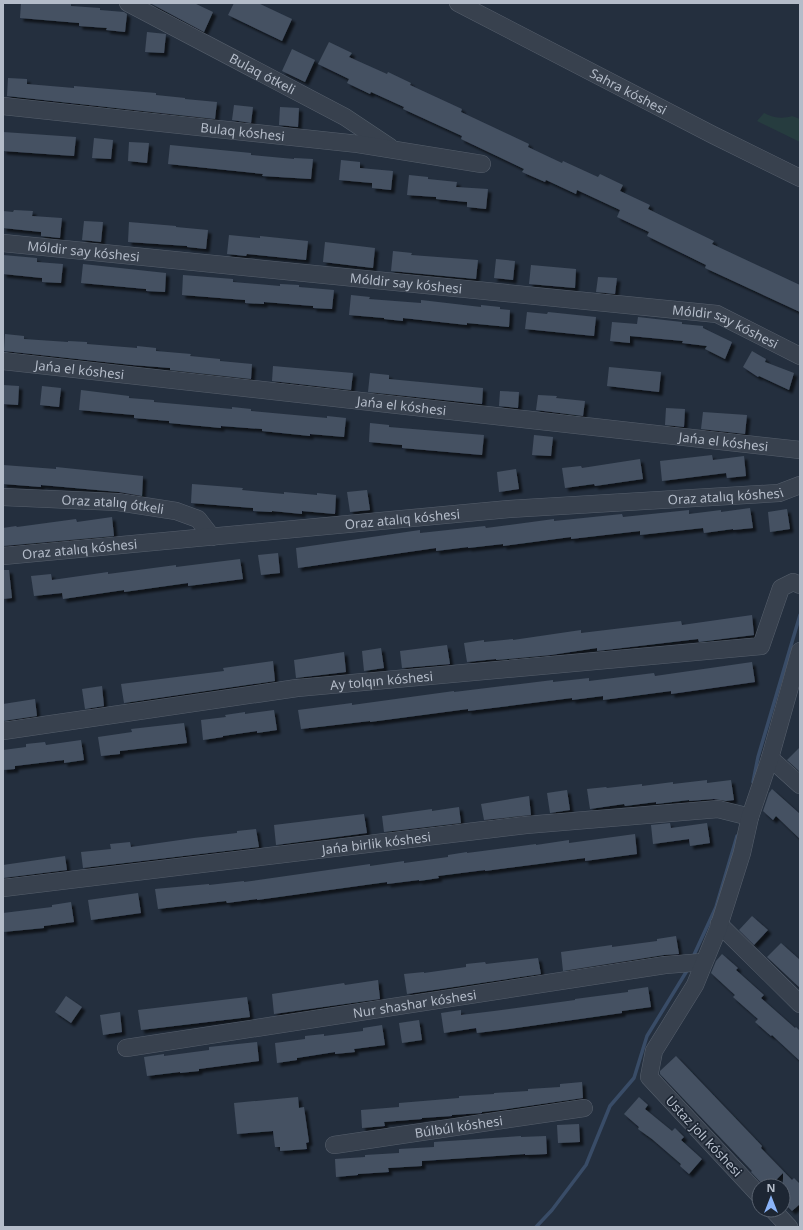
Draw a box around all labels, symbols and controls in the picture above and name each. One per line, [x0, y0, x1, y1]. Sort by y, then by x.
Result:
street label: Bulaq ótkeli [226, 49, 299, 98]
street label: Sahra kóshesi [587, 64, 670, 119]
street label: Bulaq kóshesi [200, 118, 286, 145]
street label: Móldir say kóshesi [27, 236, 141, 266]
street label: Móldir say kóshesi [349, 269, 463, 298]
street label: Móldir say kóshesi [671, 301, 782, 353]
street label: Jańa el kóshesi [32, 355, 125, 383]
street label: Jańa el kóshesi [354, 391, 447, 419]
street label: Jańa el kóshesi [676, 427, 769, 455]
street label: Oraz atalıq kóshesi [667, 483, 786, 509]
street label: Oraz atalıq ótkeli [61, 491, 165, 518]
street label: Oraz atalıq kóshesi [344, 505, 461, 533]
street label: Oraz atalıq kóshesi [21, 535, 138, 563]
street label: Ay tolqın kóshesi [329, 667, 434, 694]
street label: Jańa birlik kóshesi [319, 828, 432, 859]
street label: Nur shashar kóshesi [352, 985, 478, 1022]
street label: Ustaz jolı kóshesi [662, 1092, 746, 1180]
street label: Búlbúl kóshesi [413, 1111, 504, 1142]
north arrow [751, 1178, 791, 1218]
text: N [767, 1180, 775, 1195]

